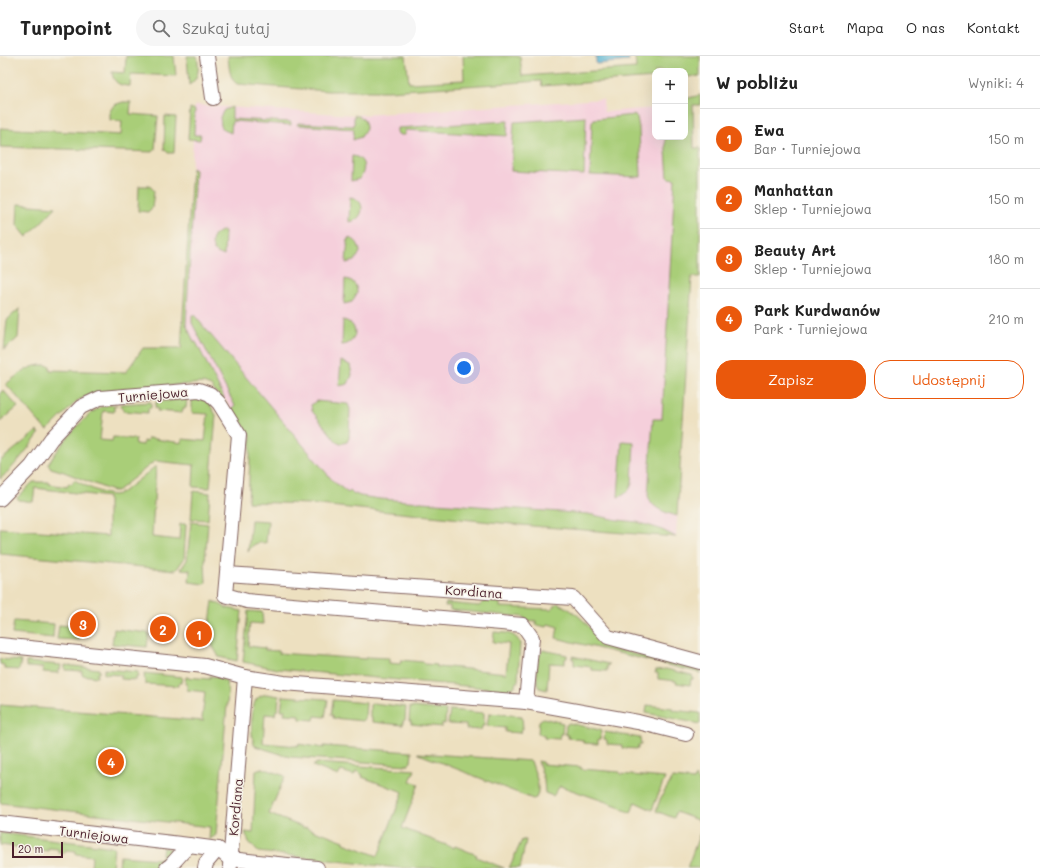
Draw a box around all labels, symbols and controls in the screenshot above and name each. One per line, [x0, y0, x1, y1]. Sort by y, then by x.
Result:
search box [136, 10, 416, 46]
text: Turnpoint [20, 15, 112, 40]
icon: search [150, 17, 172, 39]
text: Szukaj tutaj [182, 18, 270, 38]
text: Start [789, 18, 825, 37]
text: Mapa [847, 18, 884, 37]
text: O nas [906, 18, 945, 37]
text: Kontakt [967, 18, 1020, 37]
map controls [652, 68, 688, 140]
button: + [652, 68, 688, 104]
text: W pobliżu [716, 71, 798, 93]
text: Wyniki: 4 [968, 74, 1024, 91]
button: − [652, 104, 688, 140]
text: Ewa [754, 120, 784, 140]
text: 1 [726, 130, 732, 147]
text: 150 m [988, 130, 1024, 147]
text: Bar · Turniejowa [754, 140, 861, 157]
text: Manhattan [754, 180, 833, 200]
text: 2 [725, 190, 733, 207]
text: 150 m [988, 190, 1024, 207]
text: Sklep · Turniejowa [754, 200, 872, 217]
text: Beauty Art [754, 240, 836, 260]
text: 3 [725, 250, 733, 267]
text: 180 m [988, 250, 1024, 267]
text: Sklep · Turniejowa [754, 260, 872, 277]
text: Park Kurdwanów [754, 300, 881, 320]
text: 4 [725, 310, 733, 327]
text: 210 m [988, 310, 1024, 327]
text: Park · Turniejowa [754, 320, 868, 337]
your location [454, 358, 474, 378]
button: Zapisz [716, 360, 866, 399]
button: Udostępnij [874, 360, 1024, 399]
street label: Turniejowa [117, 382, 189, 406]
street label: Kordiana [445, 581, 503, 601]
pin: 3 [70, 609, 96, 639]
pin: 2 [150, 614, 176, 644]
pin: 1 [186, 619, 212, 649]
pin: 4 [98, 747, 124, 777]
street label: Kordiana [224, 777, 246, 837]
street label: Turniejowa [58, 821, 130, 847]
scale bar [12, 840, 63, 859]
text: 20 m [18, 841, 43, 856]

